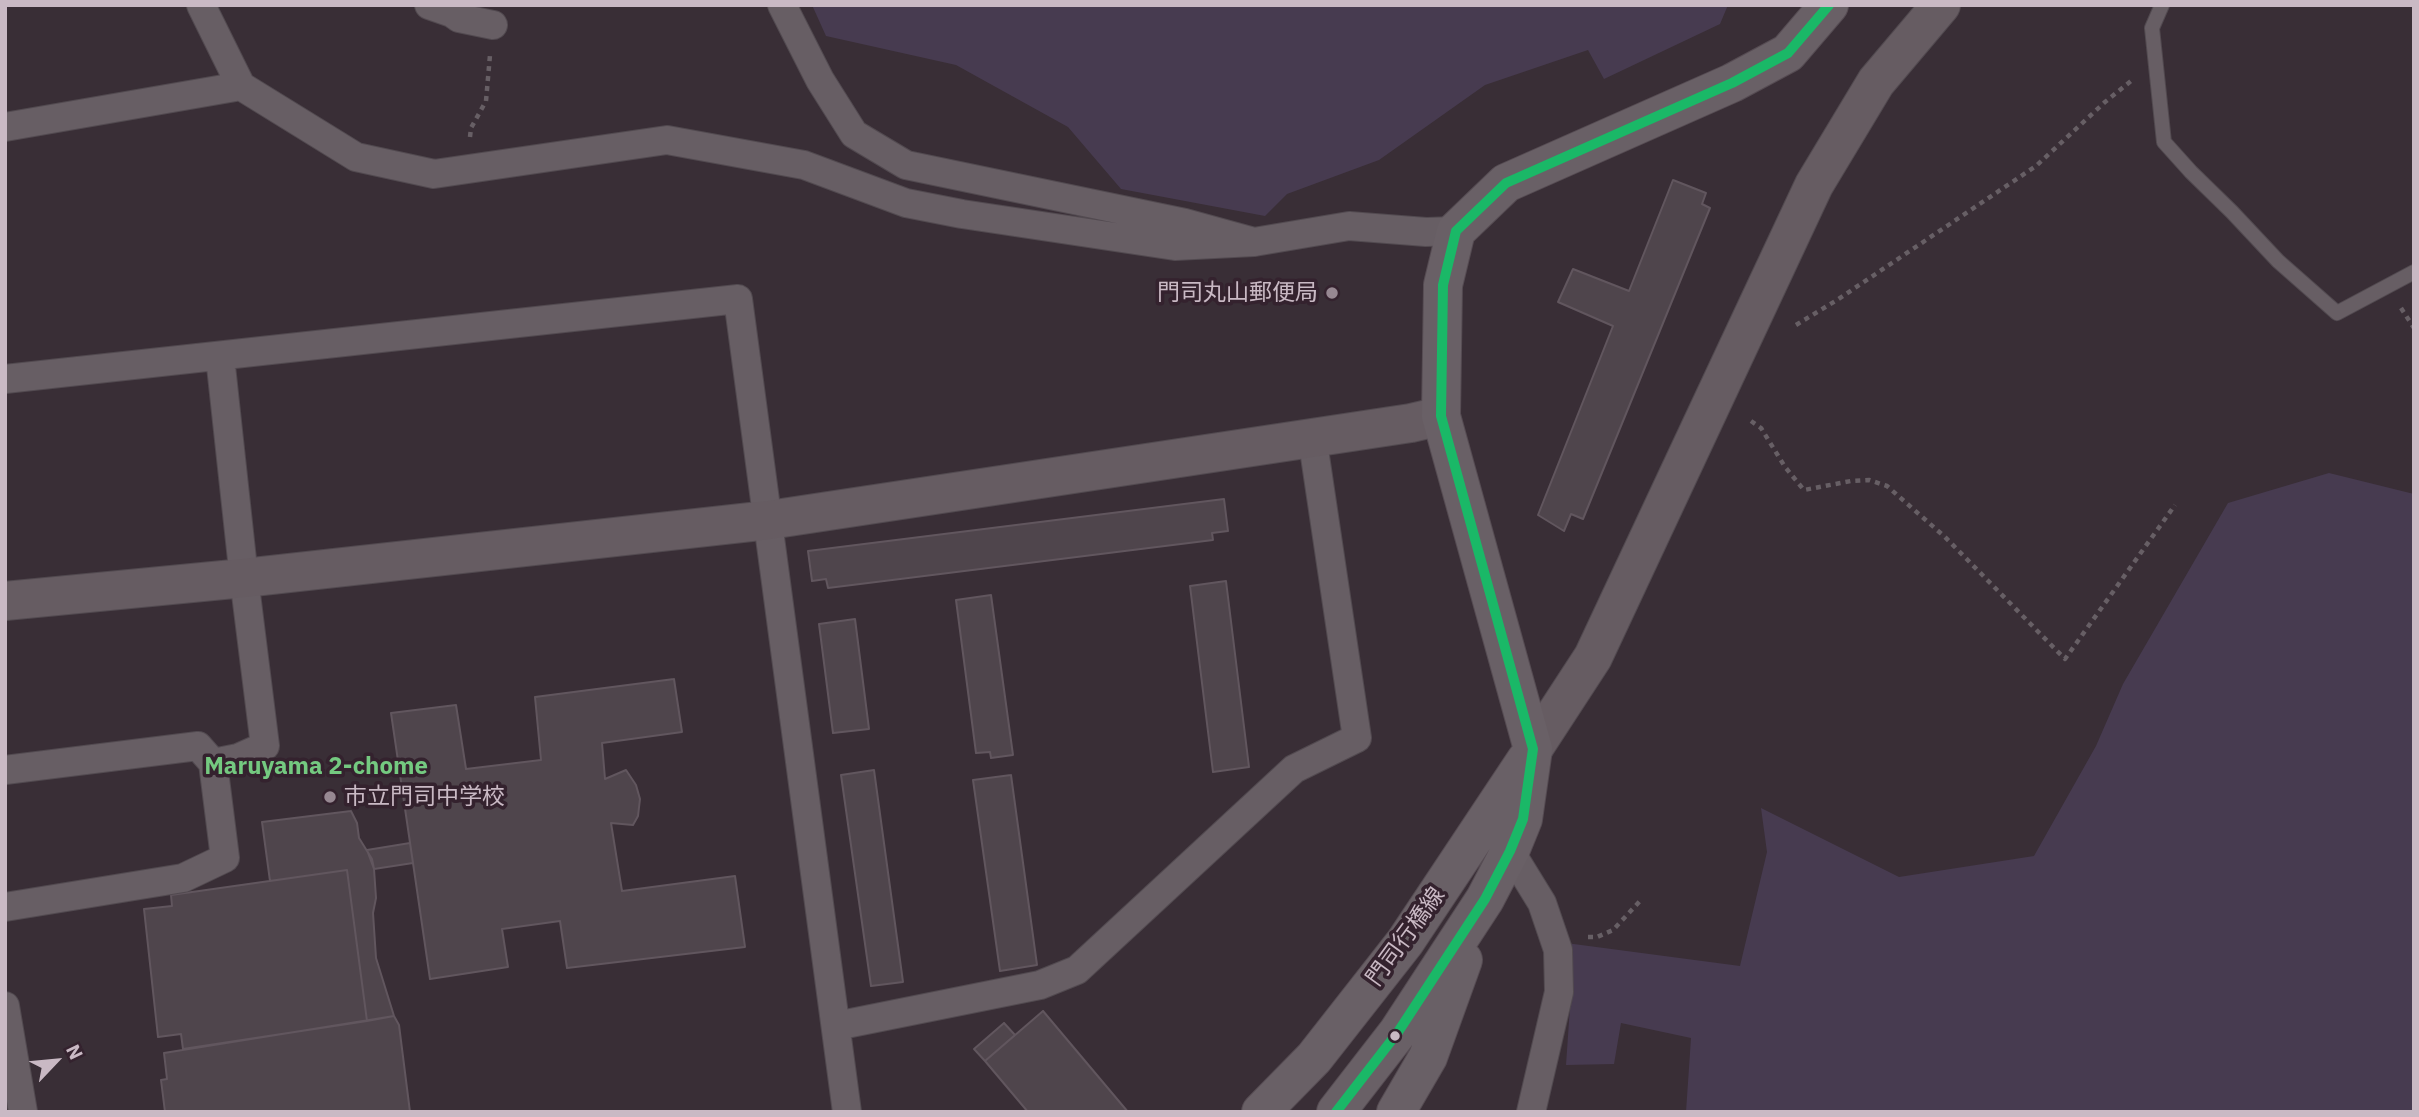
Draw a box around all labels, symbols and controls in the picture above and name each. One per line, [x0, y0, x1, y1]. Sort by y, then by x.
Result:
place label: 門司丸山郵便局 [1157, 279, 1318, 307]
marker: 門司丸山郵便局 [1324, 285, 1340, 301]
district label: Maruyama 2-chome [204, 753, 428, 781]
place label: 市立門司中学校 [344, 783, 505, 811]
marker: 市立門司中学校 [322, 789, 338, 805]
street label: 門司行橋線 [1361, 882, 1451, 992]
north arrow [21, 1026, 91, 1096]
unlabelled marker [1388, 1029, 1402, 1043]
text: N [61, 1040, 89, 1063]

